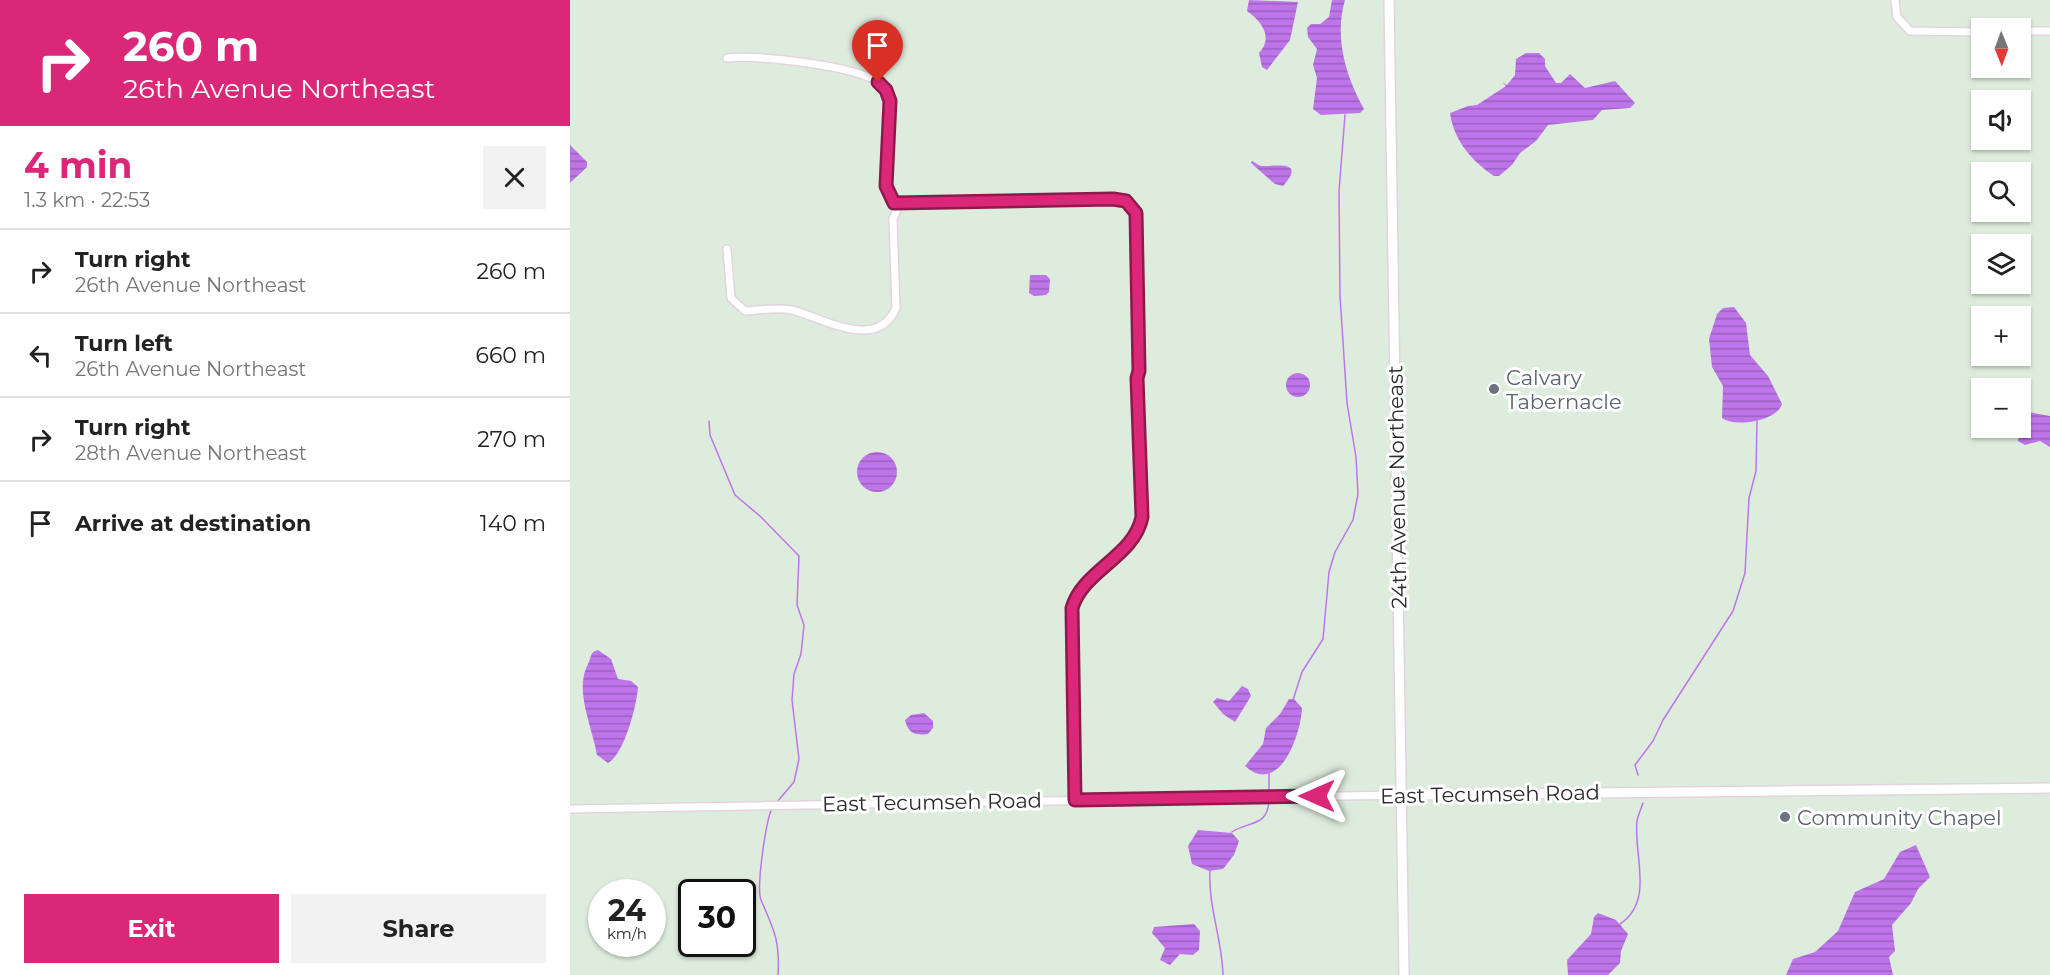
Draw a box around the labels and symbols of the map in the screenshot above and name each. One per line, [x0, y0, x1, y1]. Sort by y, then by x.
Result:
north arrow [1971, 18, 2031, 78]
pin [852, 20, 903, 82]
street label: 24th Avenue Northeast [1382, 365, 1412, 609]
place label: Calvary Tabernacle [1506, 365, 1622, 414]
marker: Calvary Tabernacle [1487, 382, 1501, 396]
position arrow [1285, 764, 1349, 828]
street label: East Tecumseh Road [1380, 780, 1600, 808]
street label: East Tecumseh Road [822, 788, 1042, 816]
place label: Community Chapel [1797, 805, 2002, 830]
marker: Community Chapel [1778, 810, 1792, 824]
speed limit sign: 30 [678, 879, 756, 957]

